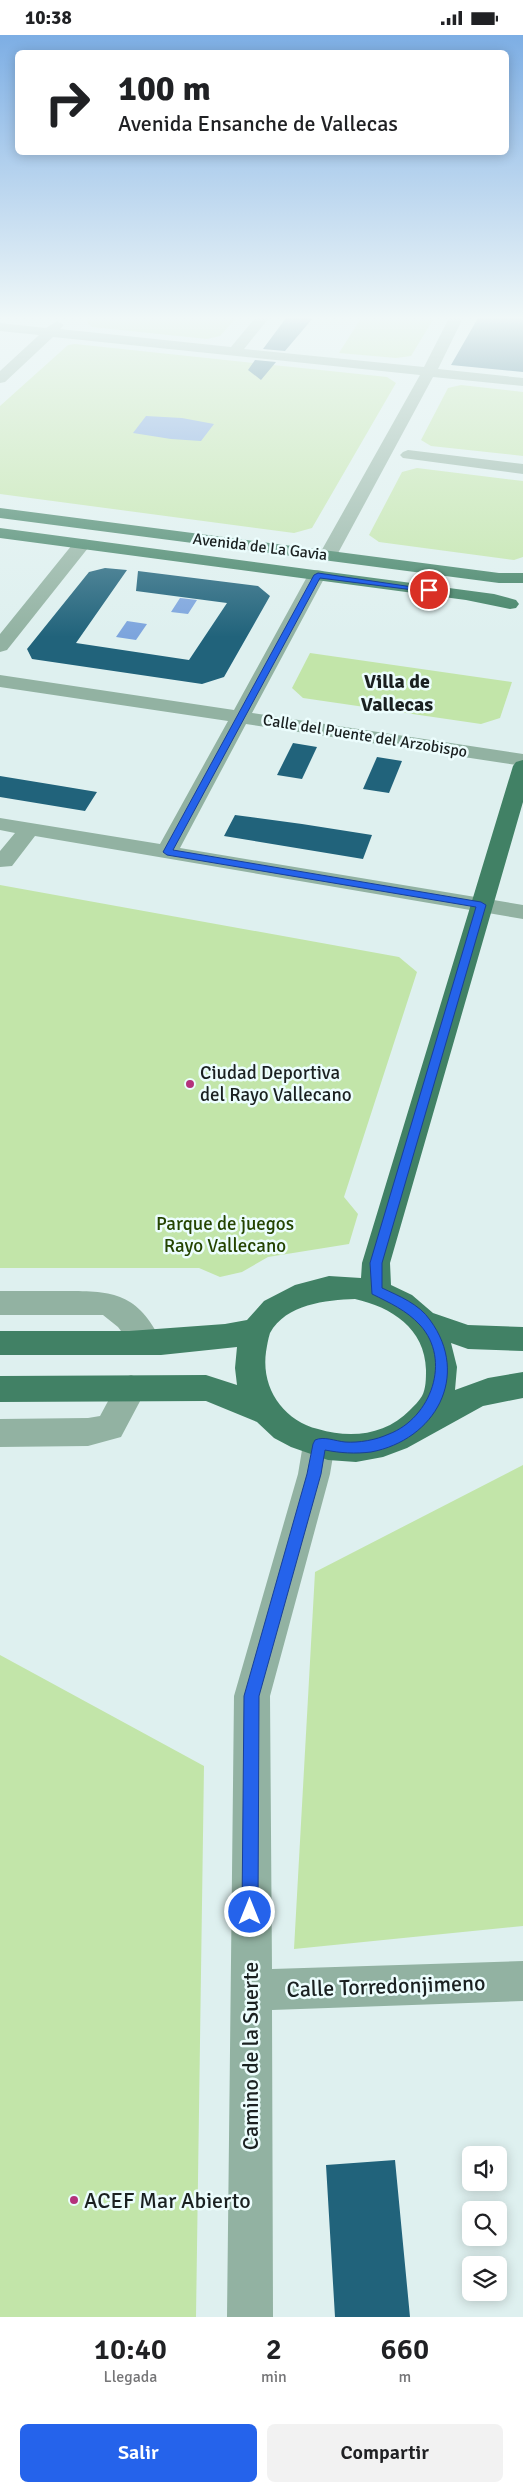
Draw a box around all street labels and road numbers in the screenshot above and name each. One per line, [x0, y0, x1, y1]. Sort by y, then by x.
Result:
street label: Avenida de La Gavia [192, 529, 328, 565]
street label: Calle del Puente del Arzobispo [261, 710, 469, 762]
street label: Camino de la Suerte [237, 1962, 264, 2150]
street label: Calle Torredonjimeno [286, 1969, 486, 2003]

